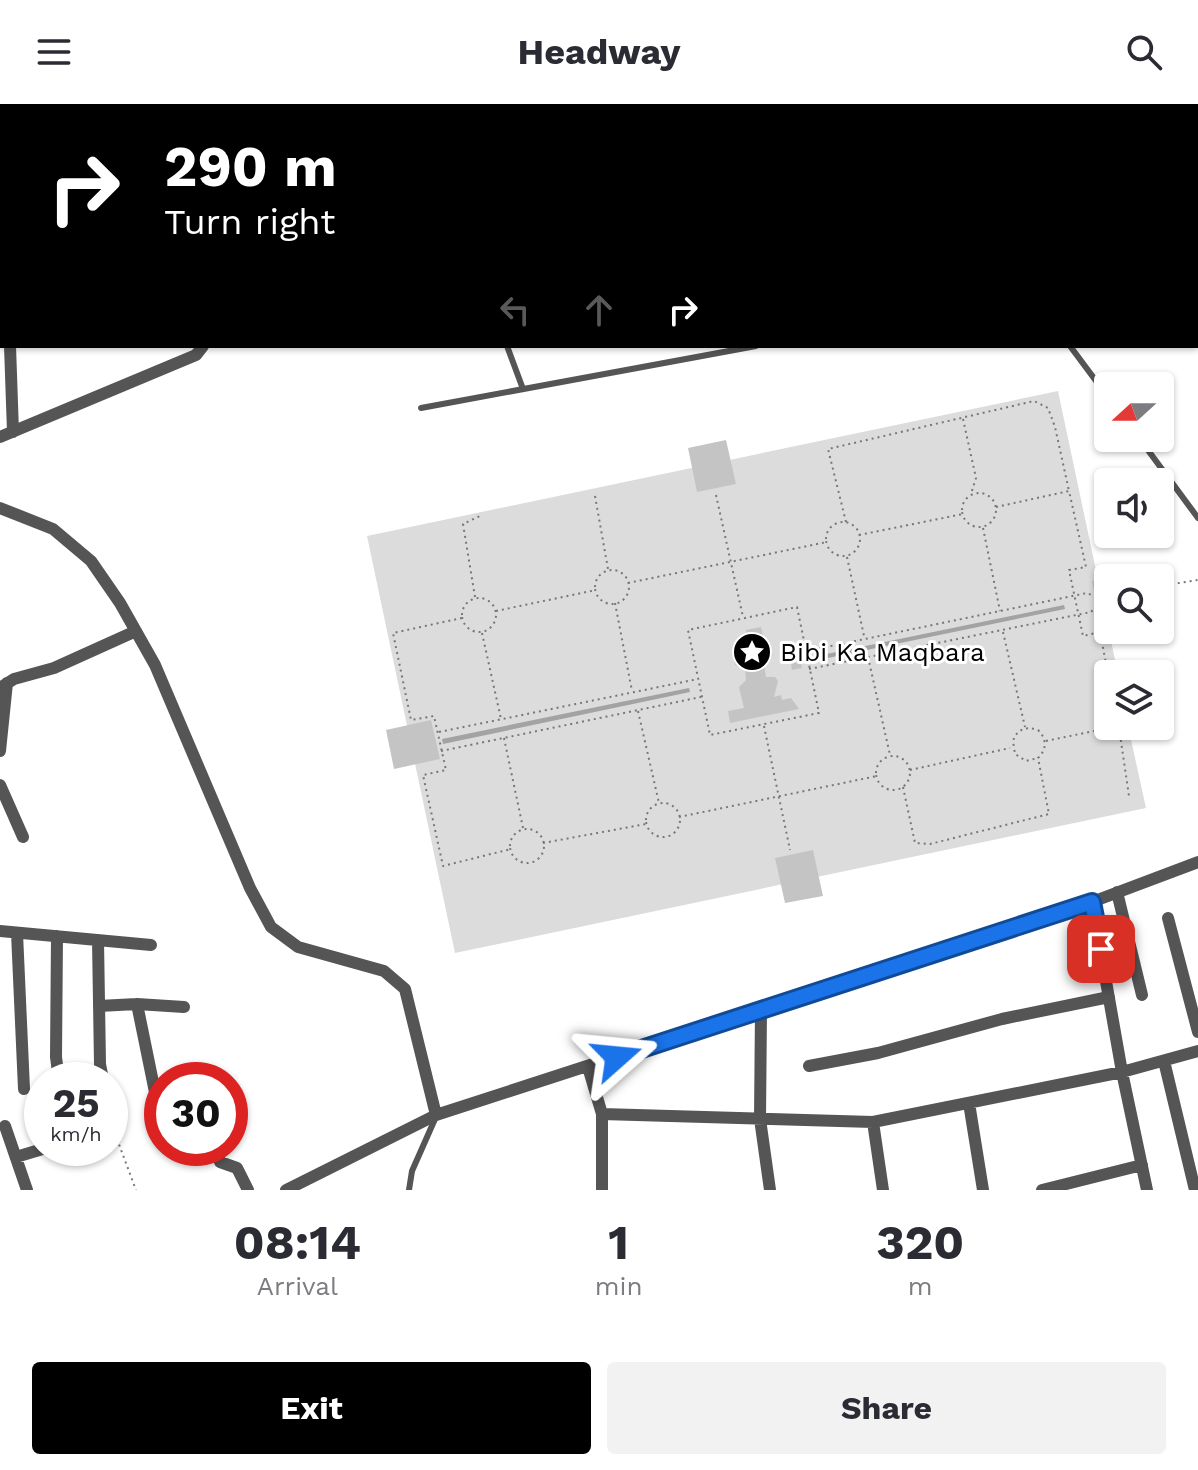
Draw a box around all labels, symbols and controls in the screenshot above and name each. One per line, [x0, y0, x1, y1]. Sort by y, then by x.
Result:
icon: menu [32, 30, 76, 74]
icon: search [1122, 30, 1166, 74]
text: Headway [518, 31, 680, 73]
text: 290 m [164, 134, 337, 200]
icon: right [32, 136, 136, 240]
text: Turn right [164, 201, 335, 243]
icon: left [493, 288, 537, 332]
icon: ahead [577, 288, 621, 332]
icon: right [661, 288, 705, 332]
north arrow [1094, 372, 1174, 452]
map controls [1094, 372, 1174, 740]
button: sound [1094, 468, 1174, 548]
button: search [1094, 564, 1174, 644]
place icon: Bibi Ka Maqbara [731, 631, 773, 673]
place label: Bibi Ka Maqbara [780, 637, 985, 667]
button: layers [1094, 660, 1174, 740]
pin [1067, 915, 1135, 983]
icon: arrive [1079, 927, 1123, 971]
position arrow [575, 1015, 659, 1099]
speed limit sign: 30 [144, 1062, 248, 1166]
text: 25 [52, 1080, 100, 1127]
text: km/h [50, 1122, 102, 1146]
text: 08:14 [234, 1214, 361, 1271]
text: 1 [608, 1214, 629, 1271]
text: 320 [876, 1214, 964, 1271]
text: Arrival [257, 1271, 338, 1301]
text: min [595, 1271, 643, 1301]
text: m [908, 1271, 933, 1301]
button: Exit [32, 1362, 591, 1454]
button: Share [607, 1362, 1166, 1454]

